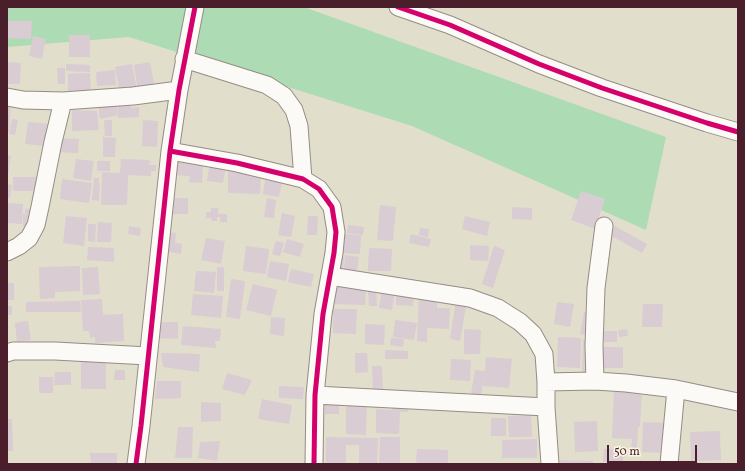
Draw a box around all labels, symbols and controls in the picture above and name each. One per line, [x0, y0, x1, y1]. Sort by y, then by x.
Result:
scale bar [609, 437, 699, 463]
text: 50 m [614, 444, 640, 460]

